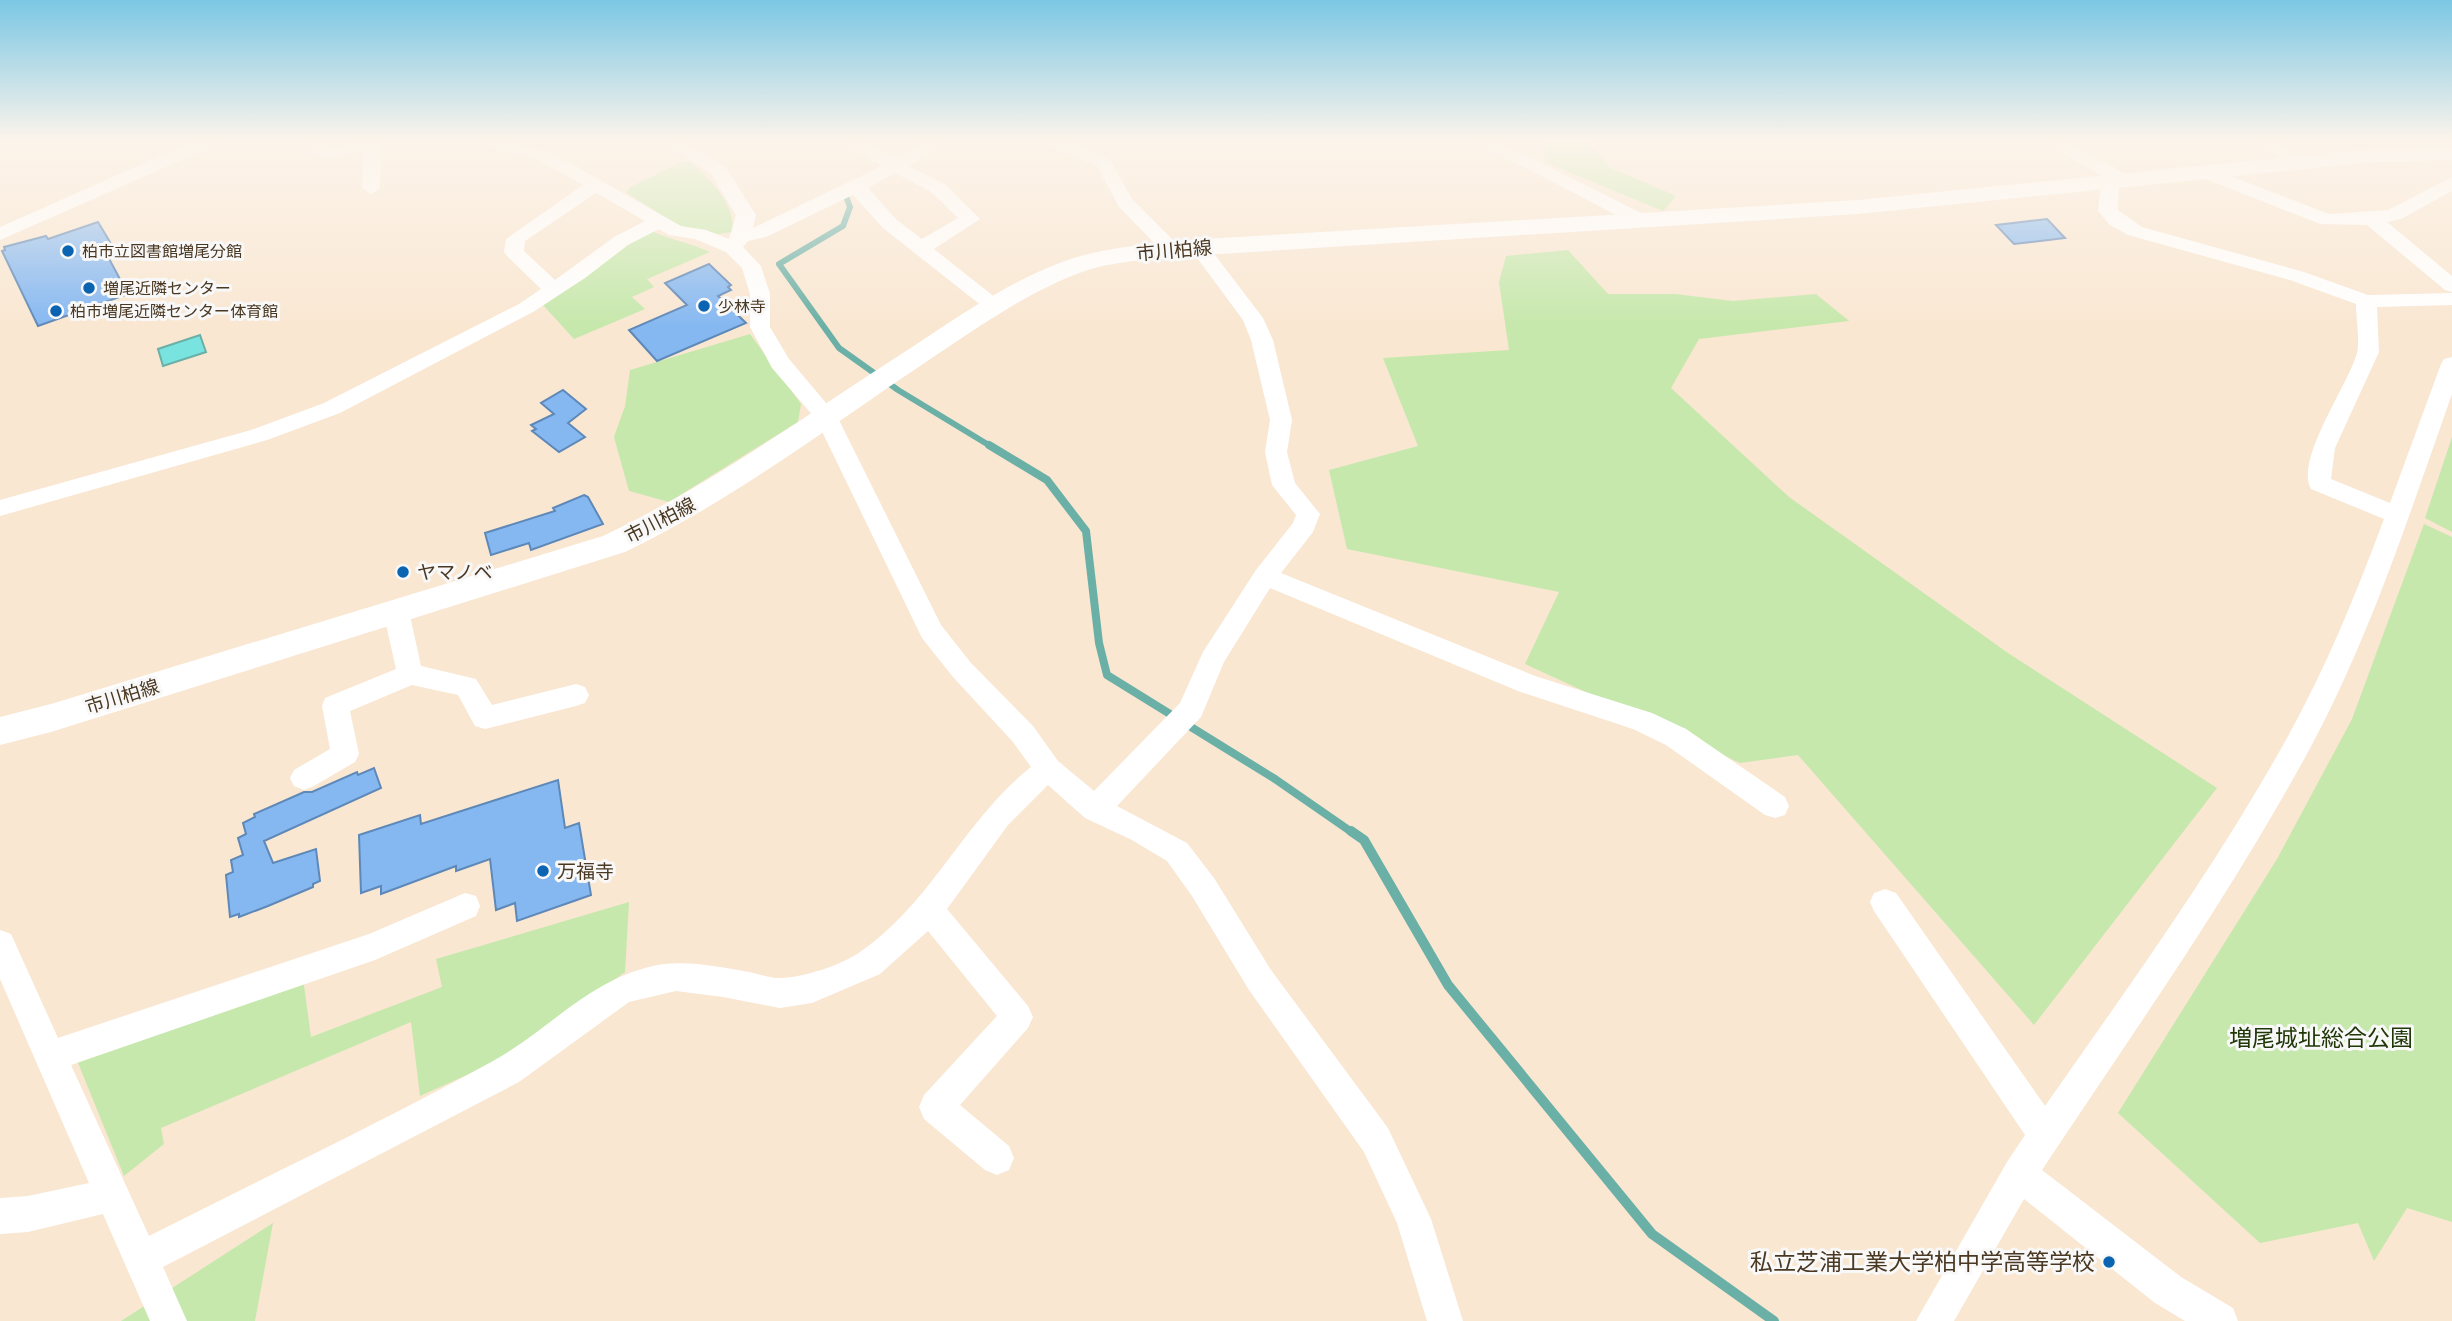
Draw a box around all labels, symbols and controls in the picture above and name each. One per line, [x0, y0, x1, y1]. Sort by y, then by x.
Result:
street label: 市川柏線 [1135, 234, 1213, 267]
place label: 柏市立図書館増尾分館 [82, 240, 242, 263]
marker: 柏市立図書館増尾分館 [60, 243, 76, 259]
place label: 増尾近隣センター [103, 277, 231, 300]
marker: 増尾近隣センター [81, 280, 97, 296]
place label: 少林寺 [718, 295, 766, 318]
marker: 少林寺 [696, 298, 712, 314]
place label: 柏市増尾近隣センター体育館 [70, 300, 278, 323]
marker: 柏市増尾近隣センター体育館 [48, 303, 64, 319]
street label: 市川柏線 [620, 491, 700, 550]
place label: ヤマノベ [417, 559, 492, 586]
marker: ヤマノベ [395, 564, 411, 580]
street label: 市川柏線 [82, 672, 162, 721]
place label: 万福寺 [557, 858, 614, 885]
marker: 万福寺 [535, 863, 551, 879]
park label: 増尾城址総合公園 [2229, 1022, 2413, 1054]
place label: 私立芝浦工業大学柏中学高等学校 [1750, 1246, 2095, 1278]
marker: 私立芝浦工業大学柏中学高等学校 [2101, 1254, 2117, 1270]

